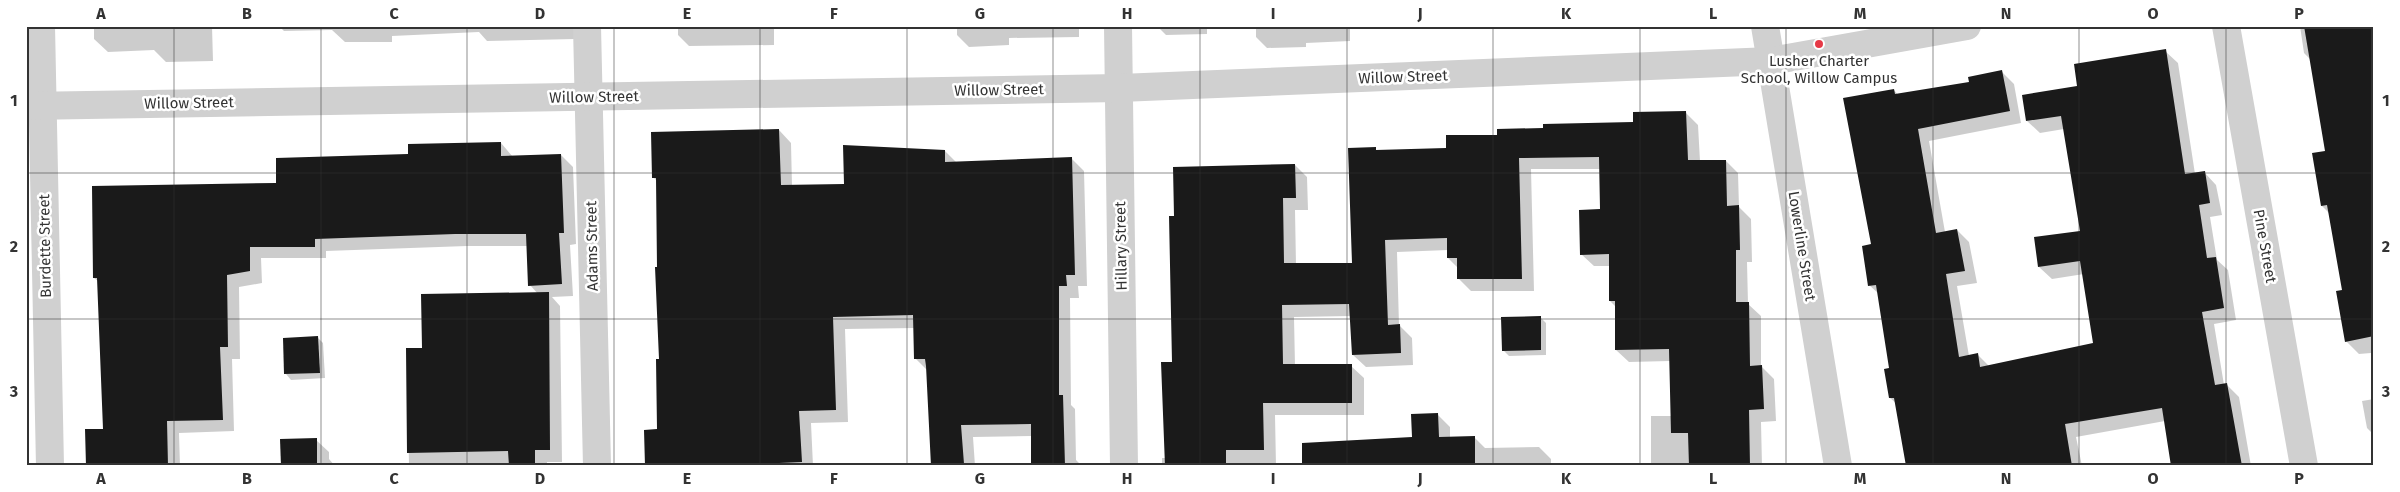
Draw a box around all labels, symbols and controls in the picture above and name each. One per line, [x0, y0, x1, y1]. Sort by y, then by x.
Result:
text: A [95, 4, 106, 23]
text: B [242, 4, 252, 23]
text: C [389, 4, 399, 23]
text: D [535, 4, 545, 23]
text: E [683, 4, 691, 23]
text: F [830, 4, 838, 23]
text: G [975, 4, 985, 23]
text: H [1122, 4, 1132, 23]
text: I [1271, 4, 1275, 23]
text: J [1416, 4, 1423, 23]
text: K [1561, 4, 1572, 23]
text: L [1709, 4, 1717, 23]
text: M [1854, 4, 1867, 23]
text: N [2001, 4, 2011, 23]
text: O [2147, 4, 2159, 23]
text: P [2294, 4, 2304, 23]
marker: Lusher Charter School, Willow Campus [1813, 38, 1825, 50]
place label: Lusher Charter School, Willow Campus [1741, 52, 1897, 87]
street label: Willow Street [1358, 66, 1449, 88]
street label: Willow Street [954, 80, 1044, 100]
street label: Willow Street [549, 87, 639, 107]
text: 1 [10, 91, 18, 110]
text: 1 [2382, 91, 2390, 110]
street label: Willow Street [144, 93, 234, 113]
street label: Lowerline Street [1784, 190, 1820, 303]
street label: Burdette Street [35, 193, 55, 298]
street label: Adams Street [582, 200, 602, 291]
street label: Hillary Street [1111, 201, 1131, 291]
street label: Pine Street [2250, 208, 2280, 285]
text: 2 [10, 237, 18, 256]
text: 2 [2382, 237, 2390, 256]
text: 3 [9, 382, 18, 401]
text: 3 [2381, 382, 2390, 401]
text: A [95, 469, 106, 488]
text: B [242, 469, 252, 488]
text: C [389, 469, 399, 488]
text: D [535, 469, 545, 488]
text: E [683, 469, 691, 488]
text: F [830, 469, 838, 488]
text: G [975, 469, 985, 488]
text: H [1122, 469, 1132, 488]
text: I [1271, 469, 1275, 488]
text: J [1416, 469, 1423, 488]
text: K [1561, 469, 1572, 488]
text: L [1709, 469, 1717, 488]
text: M [1854, 469, 1867, 488]
text: N [2001, 469, 2011, 488]
text: O [2147, 469, 2159, 488]
text: P [2294, 469, 2304, 488]

